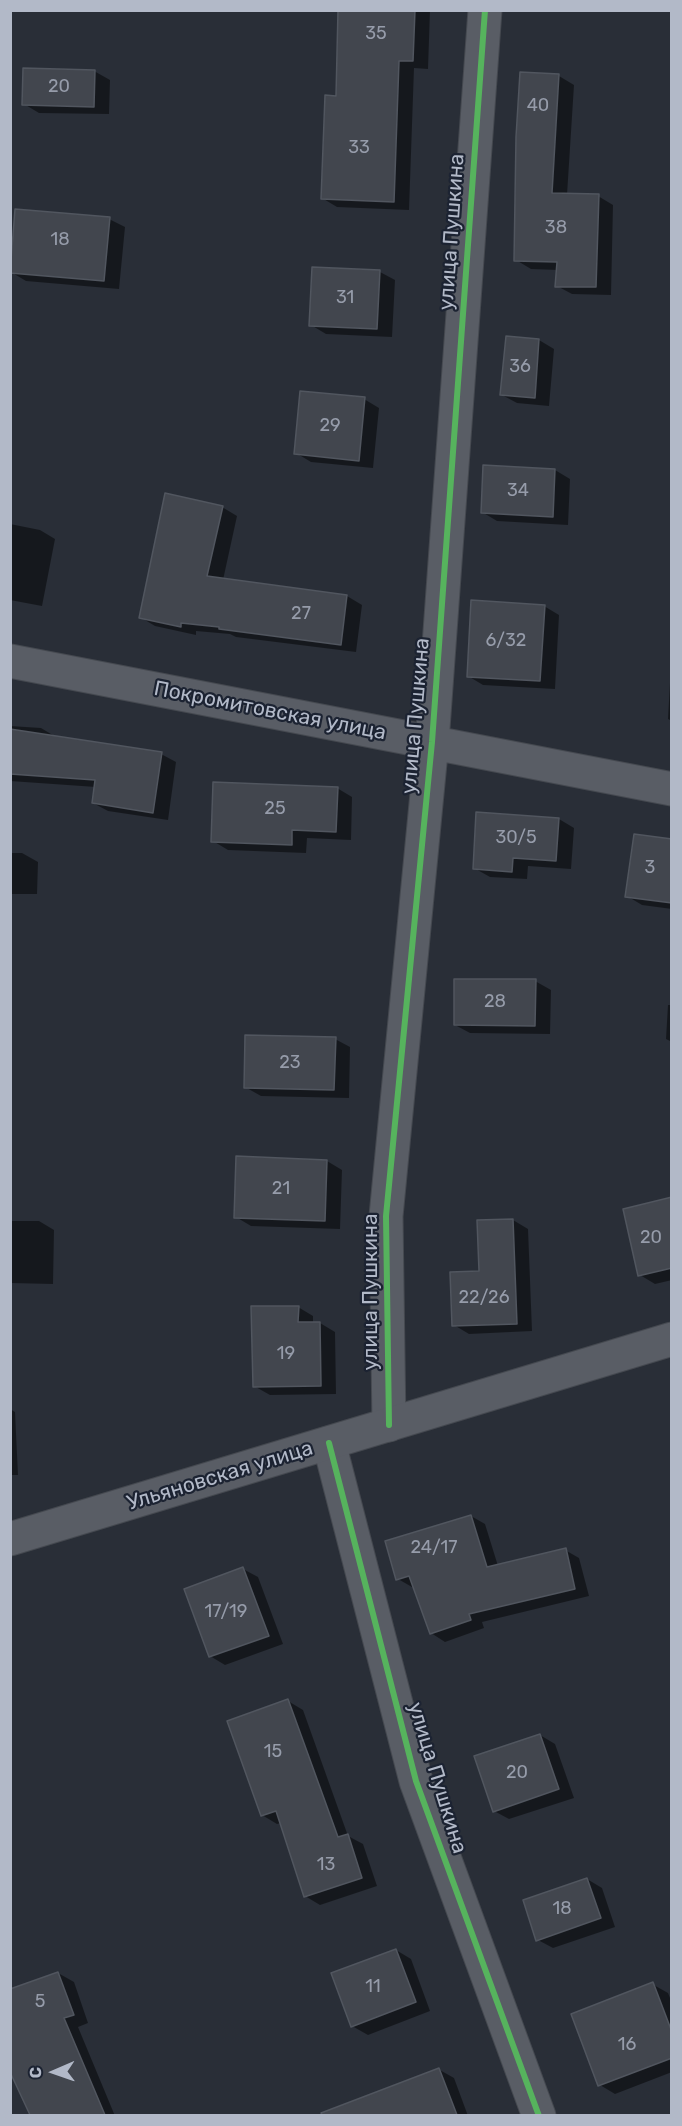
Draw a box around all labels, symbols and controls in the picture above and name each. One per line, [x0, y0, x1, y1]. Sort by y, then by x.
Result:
house number: 35 [365, 23, 387, 45]
house number: 20 [48, 76, 70, 98]
house number: 40 [527, 95, 549, 117]
house number: 33 [348, 137, 370, 159]
street label: улица Пушкина [434, 153, 470, 311]
house number: 38 [545, 217, 567, 239]
house number: 18 [50, 229, 70, 251]
house number: 31 [336, 287, 354, 309]
house number: 36 [509, 356, 531, 378]
house number: 29 [319, 415, 341, 437]
house number: 34 [507, 480, 529, 502]
house number: 27 [291, 603, 311, 625]
house number: 6/32 [486, 630, 526, 652]
street label: улица Пушкина [397, 637, 435, 795]
street label: Покромитовская улица [152, 676, 388, 746]
house number: 25 [264, 798, 286, 820]
house number: 30/5 [495, 827, 537, 849]
house number: 3 [645, 857, 655, 879]
house number: 28 [484, 991, 506, 1013]
house number: 23 [279, 1052, 301, 1074]
house number: 21 [272, 1178, 290, 1200]
street label: улица Пушкина [358, 1214, 384, 1370]
house number: 20 [640, 1227, 662, 1249]
house number: 22/26 [459, 1287, 509, 1309]
house number: 19 [277, 1343, 295, 1365]
street label: Ульяновская улица [124, 1436, 316, 1516]
house number: 24/17 [410, 1537, 458, 1559]
house number: 17/19 [205, 1601, 247, 1623]
street label: улица Пушкина [402, 1699, 472, 1857]
house number: 15 [264, 1741, 282, 1763]
house number: 20 [506, 1762, 528, 1784]
house number: 13 [317, 1854, 335, 1876]
house number: 18 [552, 1898, 572, 1920]
house number: 11 [365, 1976, 381, 1998]
house number: 5 [35, 1991, 45, 2013]
house number: 16 [618, 2034, 636, 2056]
north arrow [24, 2042, 84, 2102]
text: С [26, 2067, 45, 2079]

